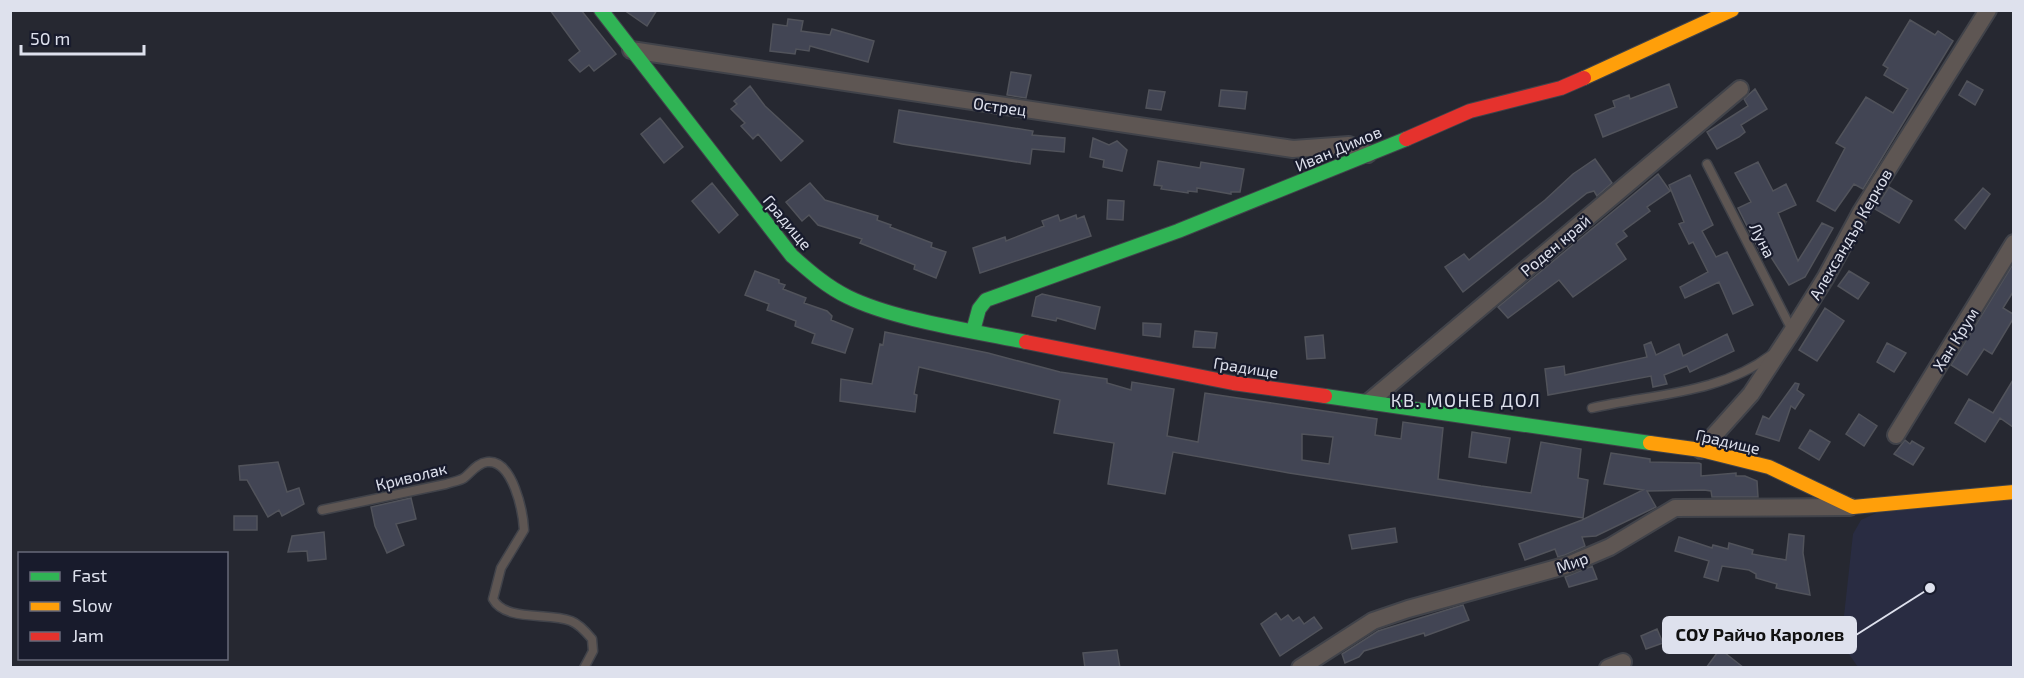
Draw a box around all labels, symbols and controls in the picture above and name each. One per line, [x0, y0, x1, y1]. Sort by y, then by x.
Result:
scale bar [21, 18, 144, 56]
text: 50 m [30, 27, 70, 49]
street label: Острец [972, 93, 1028, 119]
street label: Иван Димов [1292, 121, 1384, 175]
street label: Александър Керков [1805, 165, 1895, 303]
street label: Градище [760, 191, 816, 253]
street label: Роден край [1516, 210, 1594, 280]
street label: Луна [1745, 219, 1780, 261]
street label: Хан Крум [1928, 304, 1983, 375]
street label: Градище [1212, 352, 1280, 382]
district label: КВ. МОНЕВ ДОЛ [1391, 389, 1541, 411]
street label: Градище [1694, 424, 1762, 458]
street label: Криволак [373, 458, 449, 494]
street label: Мир [1553, 547, 1591, 577]
legend [18, 552, 228, 660]
text: Fast [72, 564, 107, 586]
text: Slow [72, 594, 113, 616]
callout: СОУ Райчо Каролев [1663, 617, 1856, 653]
text: СОУ Райчо Каролев [1676, 623, 1844, 645]
text: Jam [72, 624, 104, 646]

